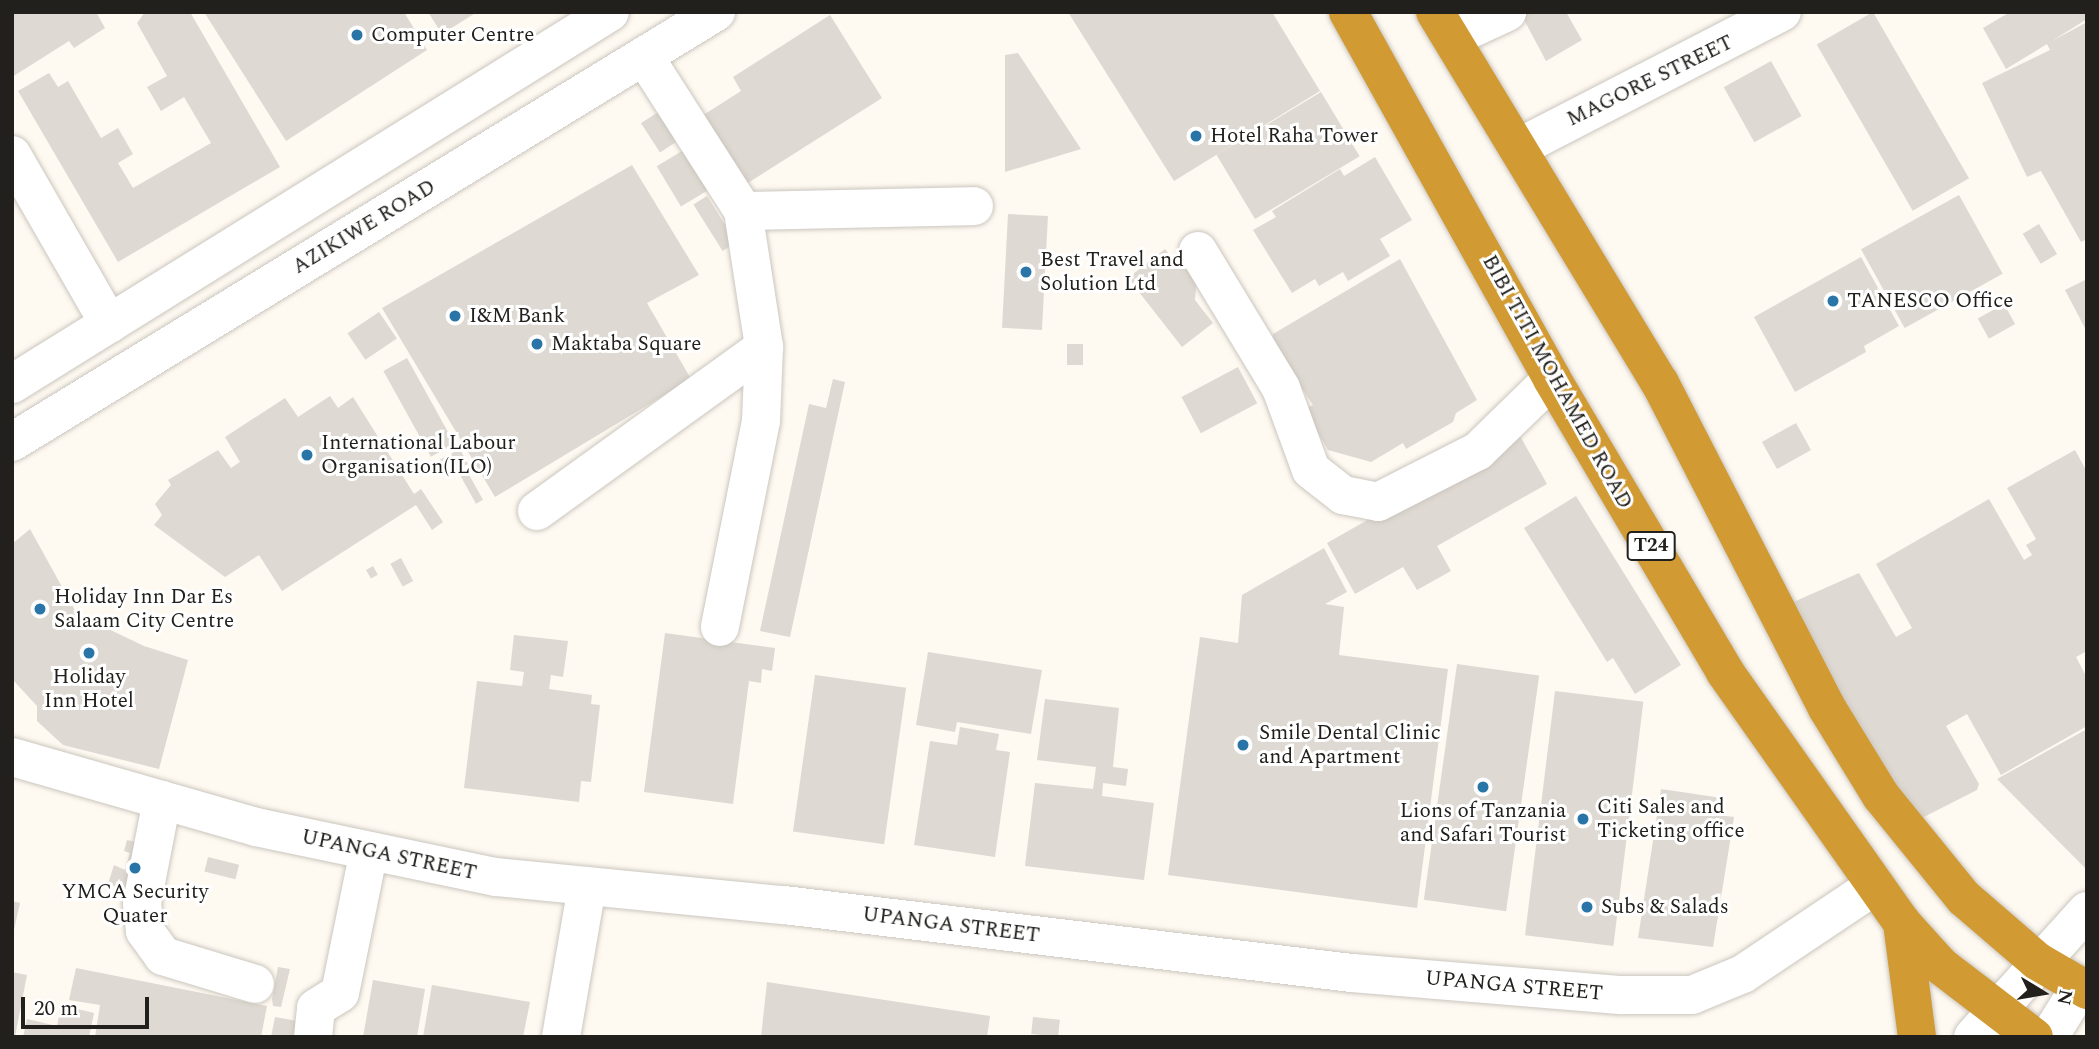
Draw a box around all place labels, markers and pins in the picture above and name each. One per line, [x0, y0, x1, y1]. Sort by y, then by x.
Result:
place label: Computer Centre [371, 22, 534, 48]
marker: Computer Centre [349, 27, 365, 43]
place label: Hotel Raha Tower [1210, 123, 1378, 149]
marker: Hotel Raha Tower [1188, 128, 1204, 144]
place label: Best Travel and Solution Ltd [1040, 247, 1184, 297]
marker: Best Travel and Solution Ltd [1018, 264, 1034, 280]
place label: TANESCO Office [1847, 288, 2013, 314]
marker: TANESCO Office [1825, 293, 1841, 309]
place label: I&M Bank [469, 303, 565, 329]
marker: I&M Bank [447, 308, 463, 324]
place label: Maktaba Square [551, 331, 701, 357]
marker: Maktaba Square [529, 336, 545, 352]
place label: International Labour Organisation(ILO) [321, 430, 516, 480]
marker: International Labour Organisation(ILO) [299, 447, 315, 463]
place label: Holiday Inn Dar Es Salaam City Centre [54, 584, 234, 634]
marker: Holiday Inn Dar Es Salaam City Centre [32, 601, 48, 617]
marker: Holiday Inn Hotel [81, 645, 97, 661]
place label: Holiday Inn Hotel [44, 664, 134, 714]
place label: Smile Dental Clinic and Apartment [1259, 720, 1441, 770]
marker: Smile Dental Clinic and Apartment [1233, 735, 1253, 755]
marker: Lions of Tanzania and Safari Tourist [1475, 779, 1491, 795]
place label: Citi Sales and Ticketing office [1597, 794, 1745, 844]
place label: Lions of Tanzania and Safari Tourist [1400, 798, 1566, 848]
marker: Citi Sales and Ticketing office [1575, 811, 1591, 827]
marker: YMCA Security Quater [127, 860, 143, 876]
place label: YMCA Security Quater [62, 879, 208, 929]
place label: Subs & Salads [1601, 894, 1729, 920]
marker: Subs & Salads [1579, 899, 1595, 915]

